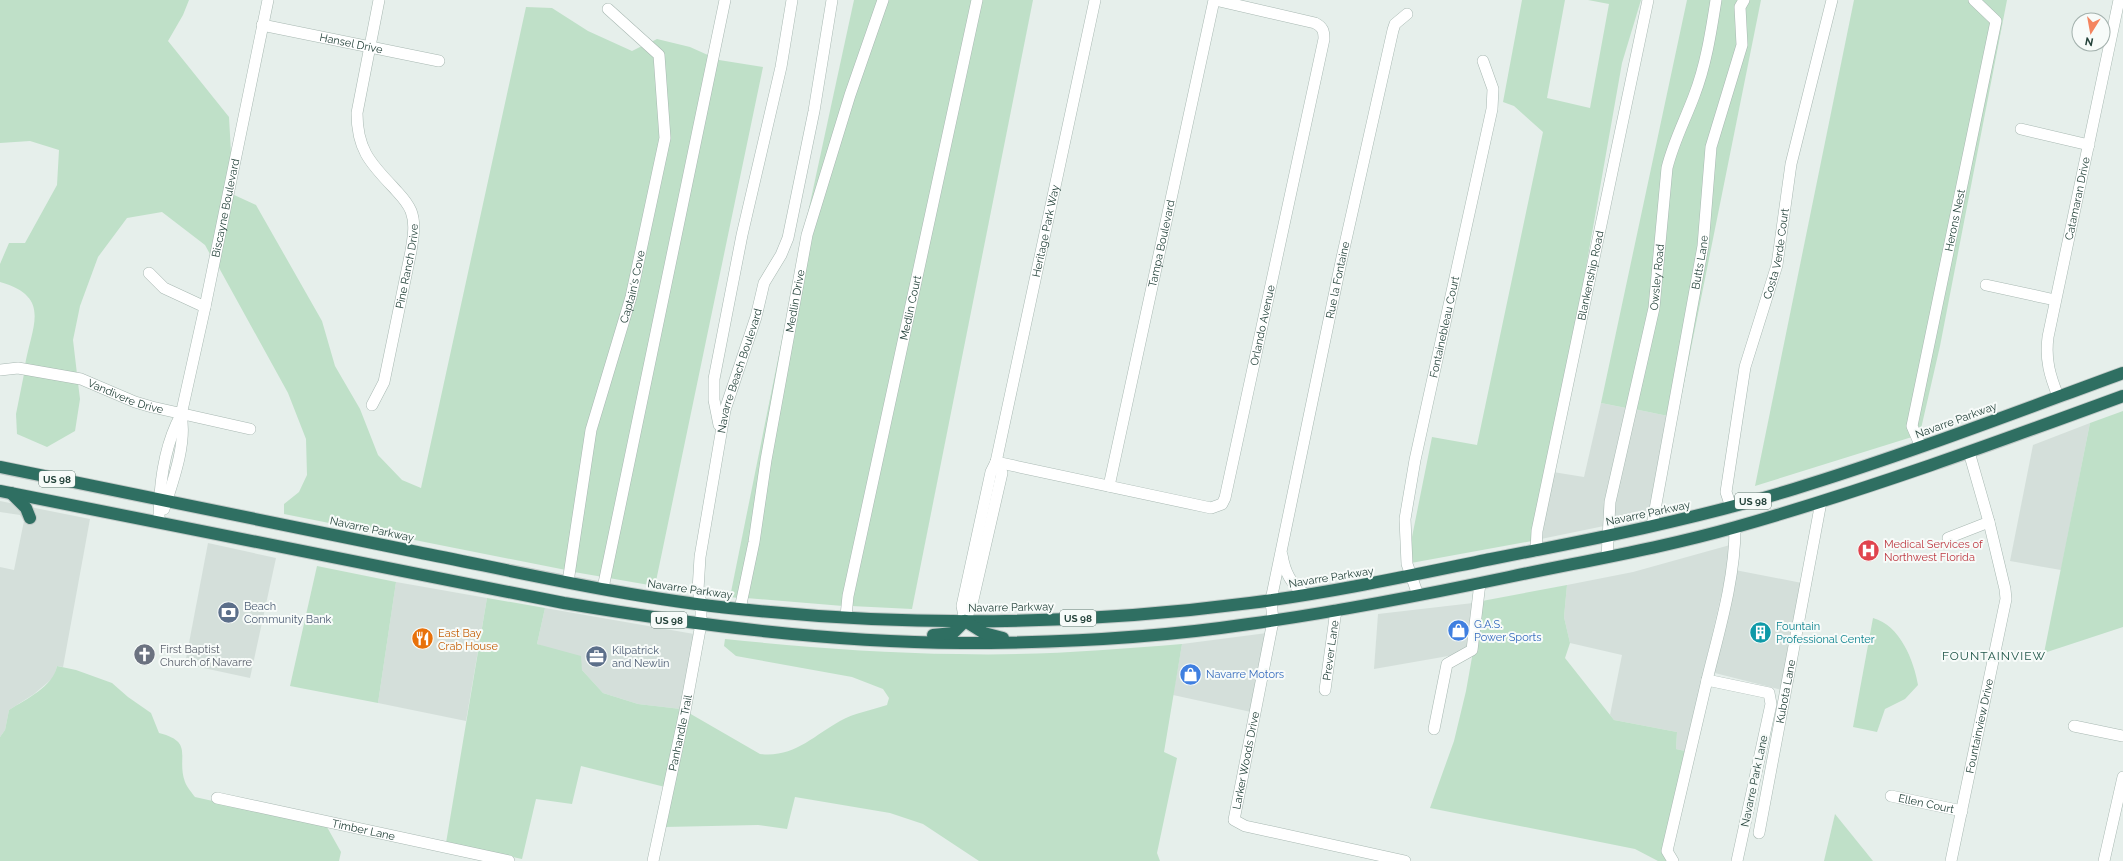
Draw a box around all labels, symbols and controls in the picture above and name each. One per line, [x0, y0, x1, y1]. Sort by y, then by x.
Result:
north arrow [2071, 12, 2111, 52]
street label: Hansel Drive [318, 31, 384, 56]
text: N [2084, 34, 2095, 49]
street label: Catamaran Drive [2063, 155, 2093, 241]
street label: Biscayne Boulevard [209, 157, 242, 259]
street label: Heritage Park Way [1030, 183, 1062, 278]
street label: Herons Nest [1942, 188, 1968, 253]
street label: Tampa Boulevard [1146, 199, 1178, 289]
street label: Costa Verde Court [1761, 207, 1792, 301]
street label: Pine Ranch Drive [393, 223, 421, 310]
street label: Blankenship Road [1575, 229, 1607, 322]
street label: Butts Lane [1689, 234, 1711, 291]
street label: Rue la Fontaine [1323, 240, 1353, 320]
street label: Owsley Road [1648, 243, 1667, 311]
street label: Captain's Cove [617, 248, 648, 325]
street label: Medlin Drive [783, 268, 808, 334]
street label: Medlin Court [898, 274, 924, 341]
street label: Fontainebleau Court [1427, 275, 1462, 379]
street label: Orlando Avenue [1248, 283, 1278, 367]
street label: Navarre Beach Boulevard [715, 307, 765, 434]
street label: Vandivere Drive [86, 377, 165, 416]
street label: Navarre Parkway [1914, 400, 1999, 441]
road number: US 98 [39, 471, 75, 487]
road number: US 98 [1735, 493, 1771, 509]
street label: Navarre Parkway [1605, 498, 1691, 529]
street label: Navarre Parkway [329, 514, 415, 545]
hospital icon: Medical Services of Northwest Florida [1856, 537, 1882, 563]
place label: Medical Services of Northwest Florida [1884, 538, 1983, 564]
street label: Navarre Parkway [1288, 564, 1375, 591]
street label: Navarre Parkway [647, 577, 733, 602]
bank icon: Beach Community Bank [216, 599, 242, 625]
place label: Beach Community Bank [244, 600, 332, 626]
street label: Navarre Parkway [968, 600, 1054, 615]
road number: US 98 [1060, 610, 1096, 626]
road number: US 98 [651, 612, 687, 628]
shop icon: G.A.S. Power Sports [1446, 617, 1472, 643]
place label: G.A.S. Power Sports [1474, 618, 1542, 644]
street label: Prever Lane [1320, 619, 1342, 681]
building icon: Fountain Professional Center [1747, 619, 1773, 645]
place label: Fountain Professional Center [1776, 620, 1875, 646]
restaurant icon: East Bay Crab House [410, 626, 436, 652]
place label: East Bay Crab House [438, 627, 498, 653]
church icon: First Baptist Church of Navarre [131, 642, 157, 668]
place label: First Baptist Church of Navarre [160, 643, 253, 669]
office icon: Kilpatrick and Newlin [583, 643, 609, 669]
place label: Kilpatrick and Newlin [612, 644, 670, 670]
district label: FOUNTAINVIEW [1942, 649, 2046, 663]
street label: Kubota Lane [1774, 658, 1798, 724]
shop icon: Navarre Motors [1177, 661, 1203, 687]
place label: Navarre Motors [1206, 668, 1284, 681]
street label: Fountainview Drive [1964, 677, 1996, 775]
street label: Panhandle Trail [666, 694, 695, 772]
street label: Larker Woods Drive [1230, 710, 1262, 811]
street label: Navarre Park Lane [1738, 734, 1771, 828]
street label: Ellen Court [1897, 792, 1955, 816]
street label: Timber Lane [331, 817, 397, 843]

